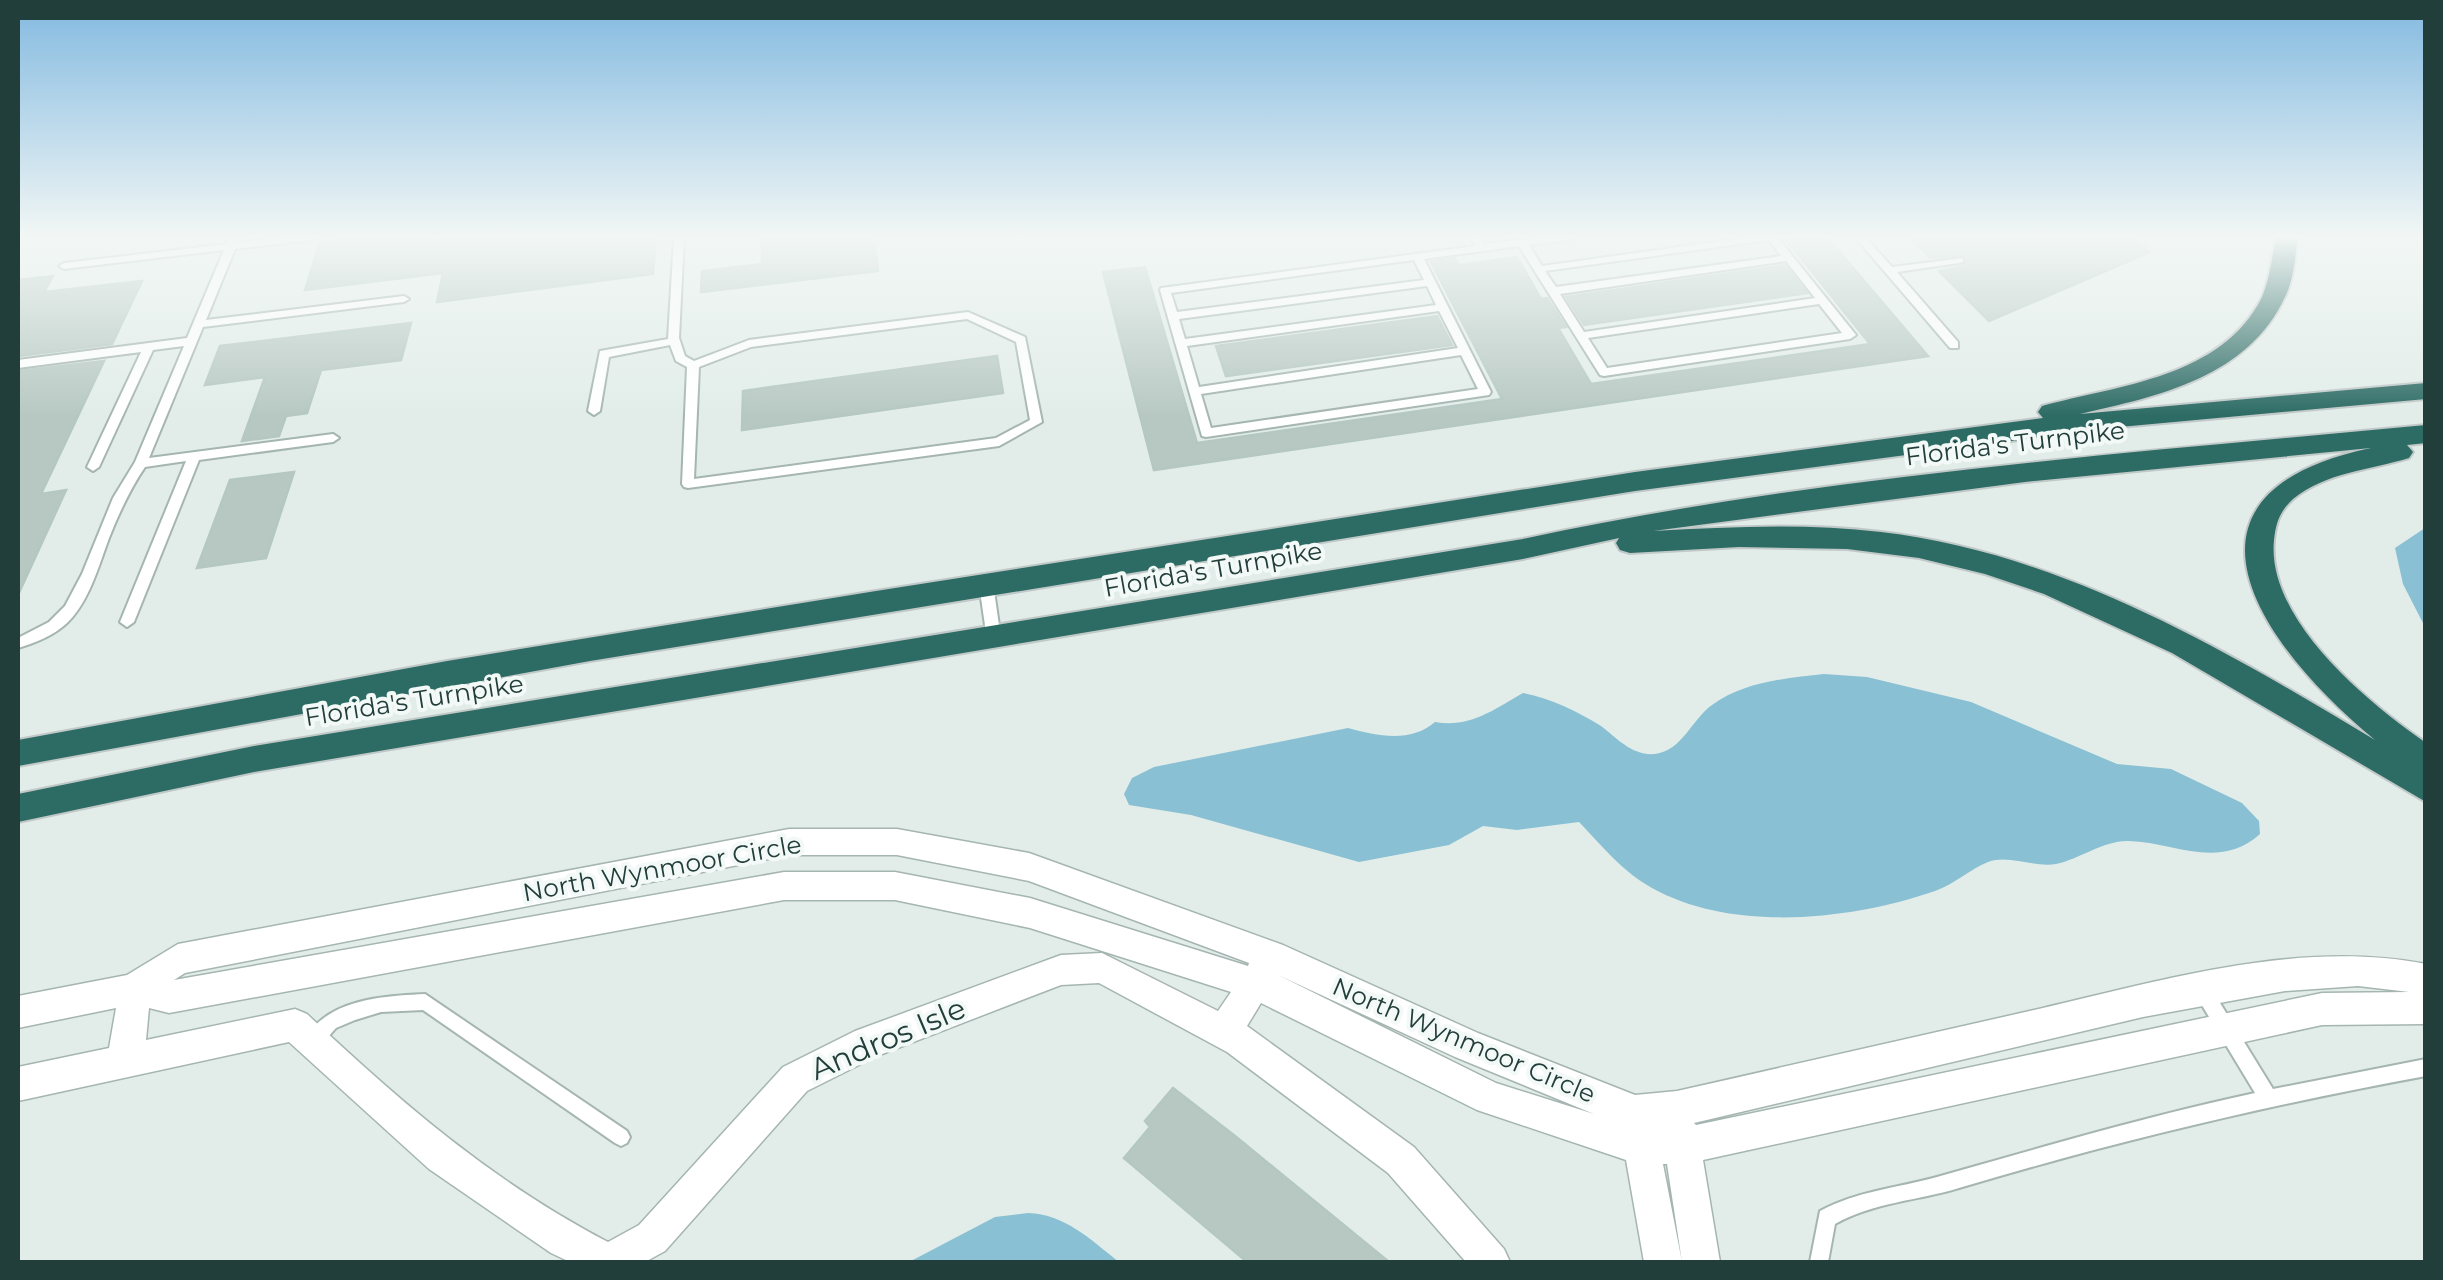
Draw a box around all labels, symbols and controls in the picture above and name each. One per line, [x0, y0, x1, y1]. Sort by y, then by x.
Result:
street label: Florida's Turnpike [1903, 415, 2127, 471]
street label: Florida's Turnpike [1102, 535, 1324, 603]
street label: Florida's Turnpike [303, 668, 525, 732]
street label: North Wynmoor Circle [520, 829, 804, 907]
street label: North Wynmoor Circle [1328, 971, 1600, 1109]
street label: Andros Isle [805, 989, 971, 1088]

